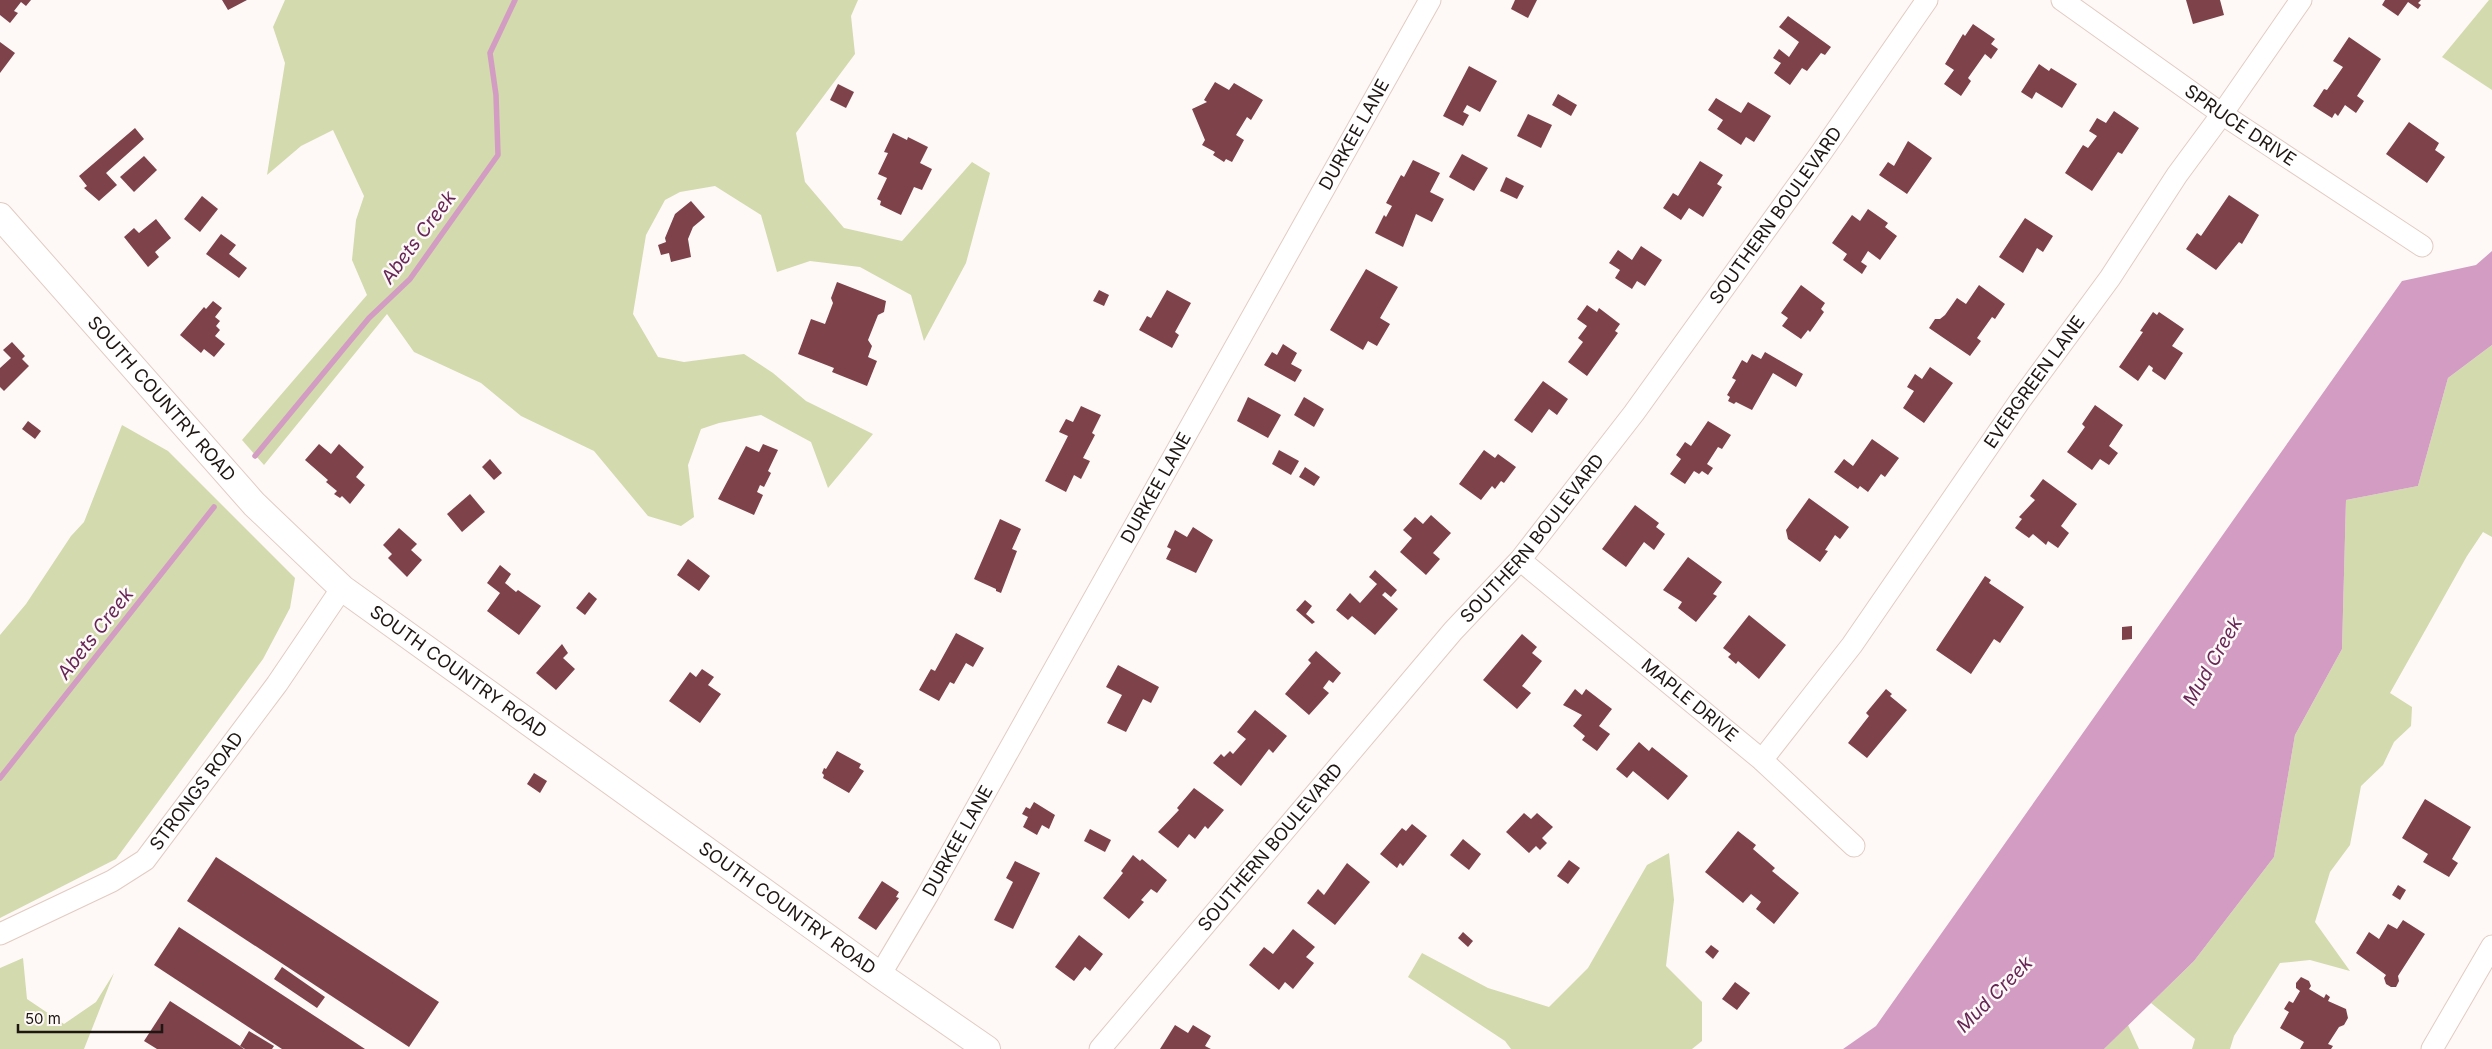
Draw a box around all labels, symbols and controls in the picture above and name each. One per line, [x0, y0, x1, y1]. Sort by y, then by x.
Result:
street label: DURKEE LANE [1314, 75, 1393, 194]
street label: SPRUCE DRIVE [2181, 80, 2300, 170]
street label: SOUTHERN BOULEVARD [1705, 123, 1846, 308]
water label: Abets Creek [375, 186, 461, 289]
street label: SOUTH COUNTRY ROAD [83, 312, 240, 485]
street label: EVERGREEN LANE [1979, 312, 2089, 452]
street label: DURKEE LANE [1116, 428, 1195, 547]
street label: SOUTHERN BOULEVARD [1456, 450, 1608, 627]
water label: Abets Creek [52, 582, 139, 685]
street label: SOUTH COUNTRY ROAD [366, 601, 551, 742]
water label: Mud Creek [2178, 612, 2247, 710]
street label: MAPLE DRIVE [1637, 654, 1742, 746]
street label: STRONGS ROAD [145, 728, 247, 854]
street label: SOUTHERN BOULEVARD [1193, 759, 1347, 935]
street label: DURKEE LANE [918, 782, 997, 900]
street label: SOUTH COUNTRY ROAD [695, 837, 880, 978]
water label: Mud Creek [1951, 951, 2038, 1037]
scale bar [18, 1002, 161, 1034]
text: 50 m [25, 1009, 61, 1028]

